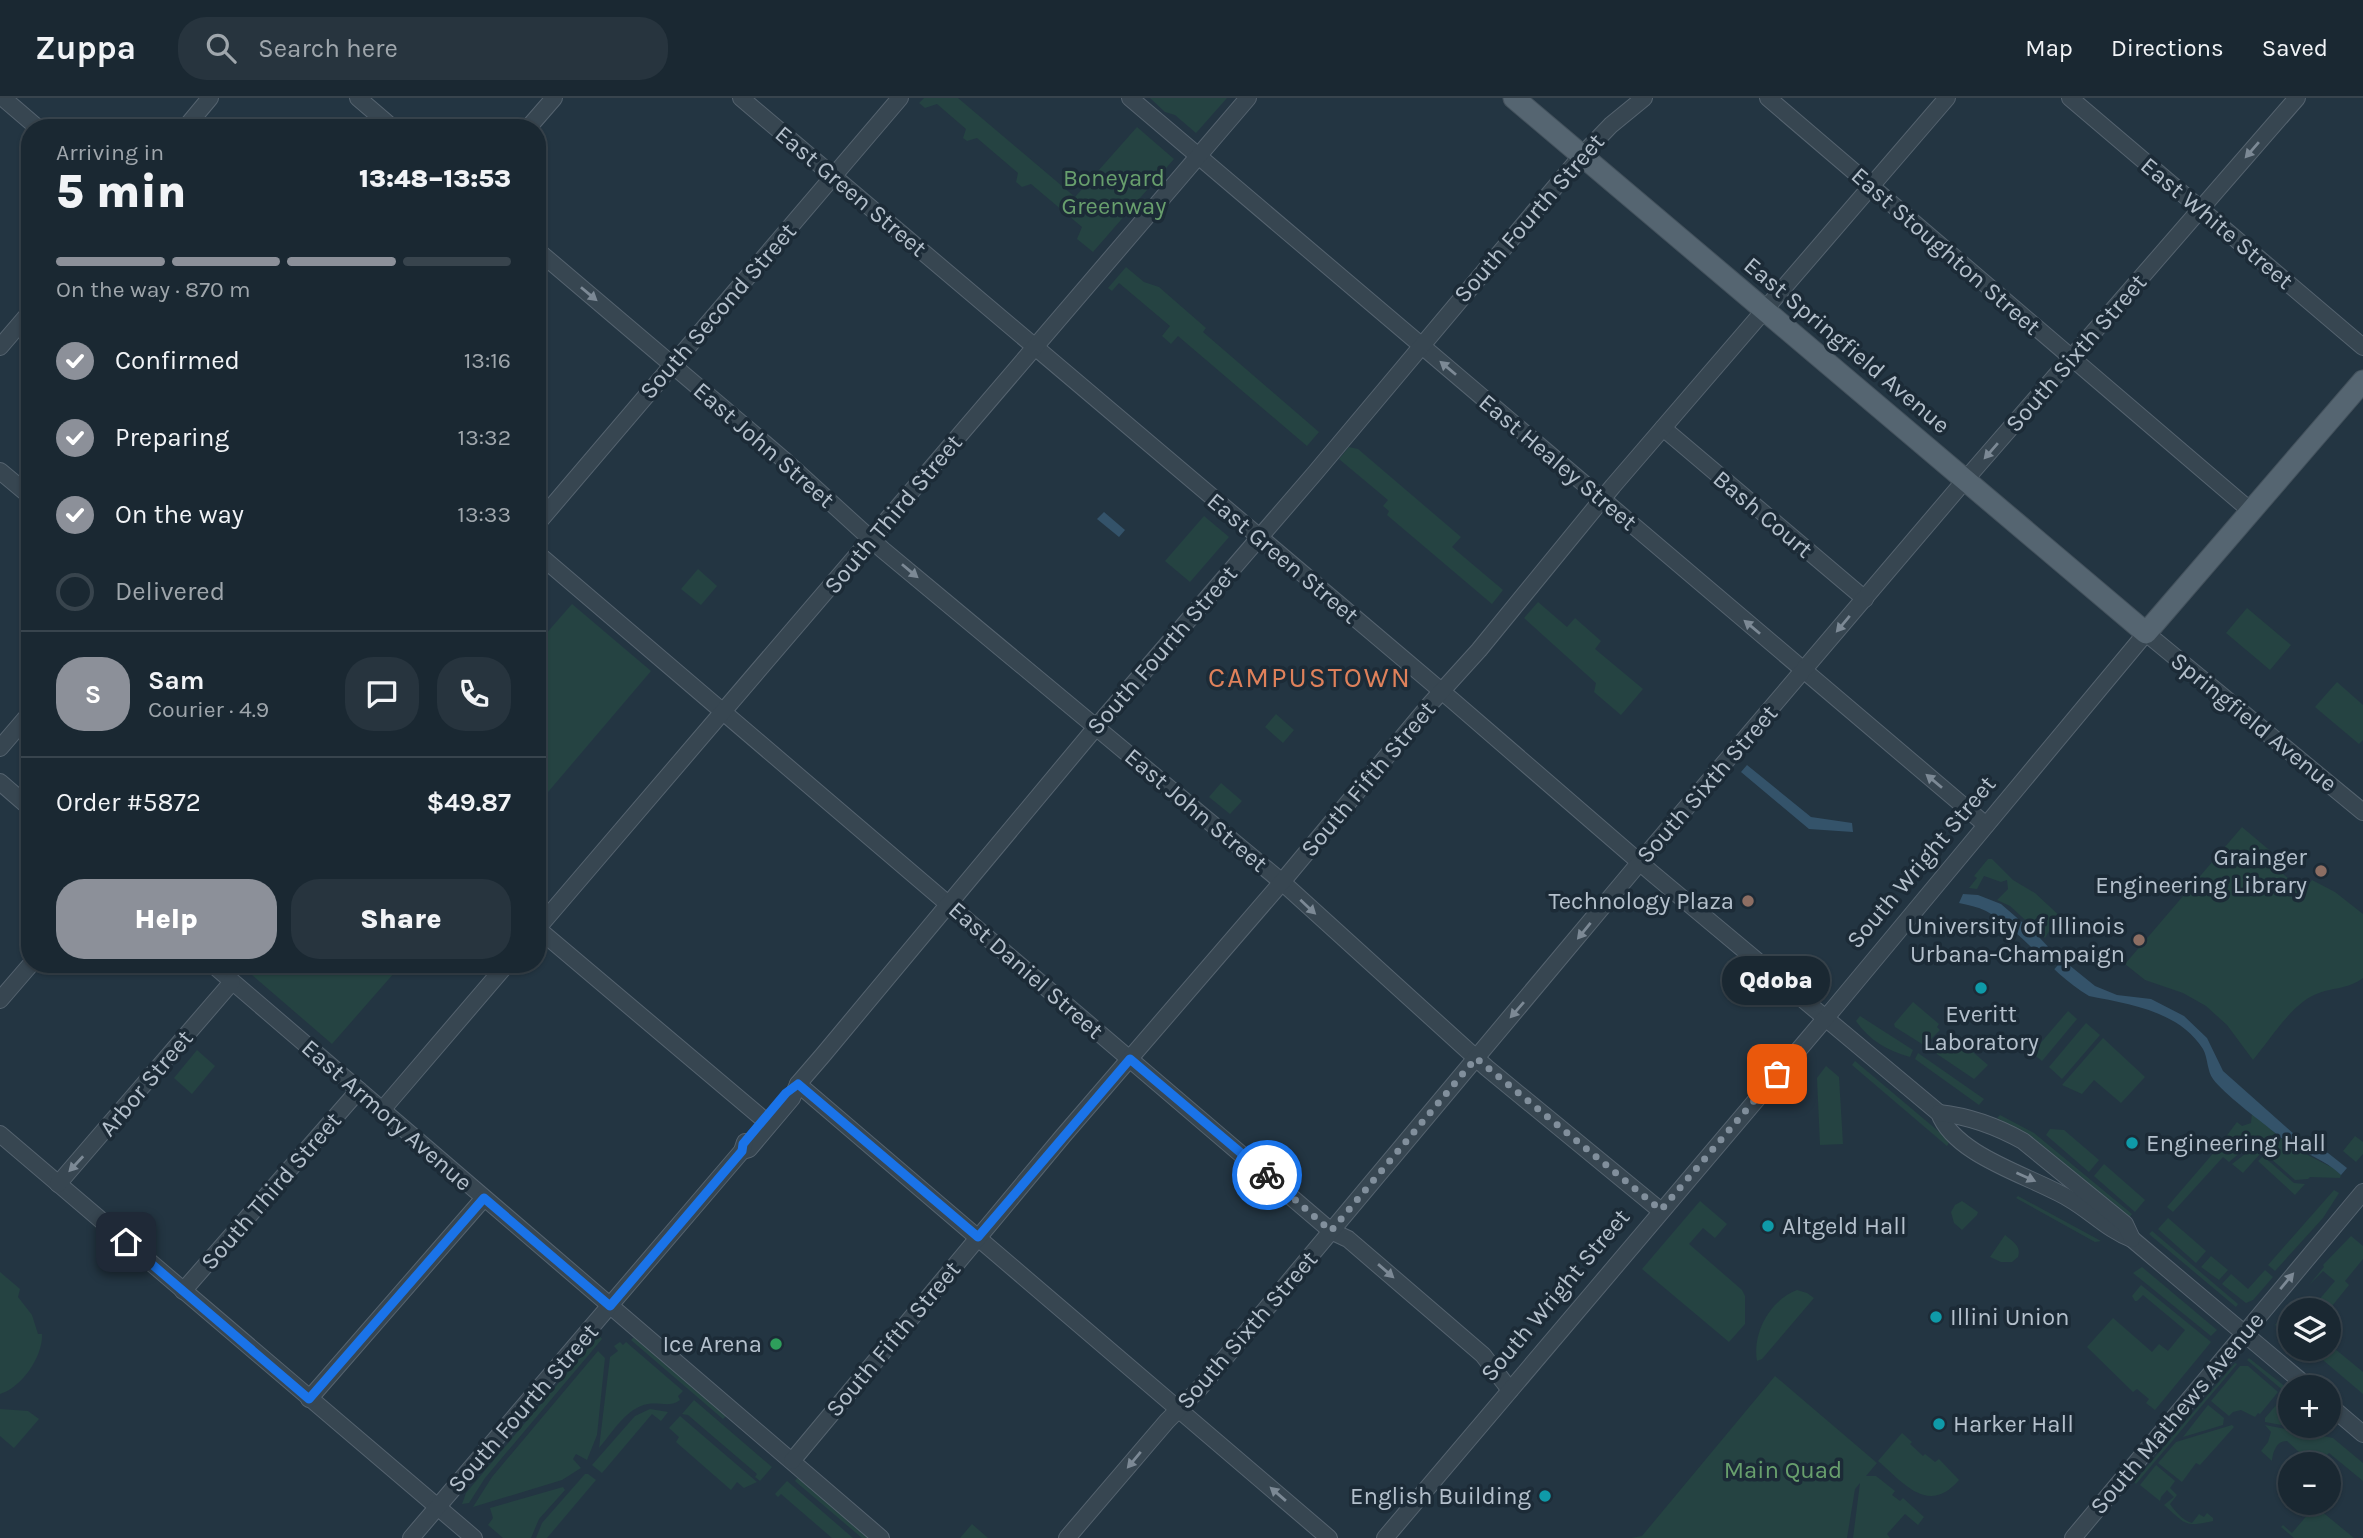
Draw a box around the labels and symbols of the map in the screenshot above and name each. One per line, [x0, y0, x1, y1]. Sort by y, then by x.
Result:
street label: East Green Street [770, 120, 932, 262]
street label: South Fourth Street [1448, 128, 1610, 308]
one-way arrow [2245, 141, 2260, 158]
street label: East White Street [2135, 151, 2299, 295]
street label: East Stoughton Street [1846, 161, 2046, 341]
park label: Boneyard Greenway [1061, 164, 1167, 220]
street label: South Second Street [634, 217, 802, 405]
street label: East Springfield Avenue [1738, 251, 1956, 439]
street label: South Sixth Street [2000, 268, 2152, 438]
one-way arrow [581, 286, 598, 301]
one-way arrow [1439, 360, 1457, 376]
street label: East John Street [688, 376, 840, 514]
street label: East Healey Street [1473, 388, 1643, 536]
street label: South Third Street [818, 429, 968, 599]
one-way arrow [1983, 442, 1999, 460]
street label: Bash Court [1708, 464, 1818, 564]
street label: East Green Street [1202, 487, 1364, 629]
street label: South Fourth Street [1081, 560, 1243, 740]
one-way arrow [901, 563, 918, 578]
one-way arrow [1835, 615, 1851, 633]
one-way arrow [1743, 620, 1760, 635]
street label: Springfield Avenue [2165, 646, 2343, 798]
district label: CAMPUSTOWN [1208, 661, 1412, 694]
street label: South Fifth Street [1295, 696, 1441, 862]
street label: South Sixth Street [1631, 699, 1783, 869]
street label: East John Street [1119, 742, 1273, 878]
street label: South Wright Street [1841, 770, 2001, 954]
one-way arrow [1926, 774, 1943, 789]
place label: Grainger Engineering Library [2095, 843, 2307, 899]
marker: Grainger Engineering Library [2313, 863, 2329, 879]
place label: Technology Plaza [1549, 887, 1734, 915]
marker: Technology Plaza [1740, 893, 1756, 909]
street label: East Daniel Street [943, 895, 1109, 1045]
one-way arrow [1299, 898, 1316, 914]
place label: University of Illinois Urbana-Champaign [1907, 912, 2125, 968]
one-way arrow [1577, 923, 1592, 940]
marker: University of Illinois Urbana-Champaign [2131, 932, 2147, 948]
callout: Qdoba [1723, 955, 1831, 1004]
marker: Everitt Laboratory [1973, 980, 1989, 996]
place label: Everitt Laboratory [1923, 1000, 2039, 1056]
one-way arrow [1509, 1001, 1525, 1019]
street label: Arbor Street [93, 1024, 199, 1142]
street label: East Armory Avenue [296, 1033, 478, 1197]
pin [1747, 1044, 1807, 1104]
street label: South Third Street [195, 1107, 347, 1275]
place label: Engineering Hall [2146, 1129, 2326, 1157]
marker: Engineering Hall [2124, 1135, 2140, 1151]
courier [1232, 1140, 1302, 1210]
one-way arrow [68, 1155, 84, 1173]
one-way arrow [2016, 1171, 2036, 1183]
street label: South Wright Street [1475, 1203, 1635, 1387]
pin [96, 1212, 156, 1272]
place label: Altgeld Hall [1782, 1212, 1907, 1240]
marker: Altgeld Hall [1760, 1218, 1776, 1234]
street label: South Sixth Street [1171, 1245, 1323, 1415]
street label: South Fifth Street [820, 1256, 966, 1422]
one-way arrow [1377, 1263, 1394, 1278]
one-way arrow [2279, 1273, 2294, 1291]
place label: Illini Union [1950, 1303, 2070, 1331]
street label: South Mathews Avenue [2084, 1306, 2270, 1520]
marker: Illini Union [1928, 1309, 1944, 1325]
street label: South Fourth Street [442, 1318, 604, 1498]
place label: Ice Arena [662, 1330, 762, 1358]
marker: Ice Arena [768, 1336, 784, 1352]
place label: Harker Hall [1953, 1410, 2074, 1438]
marker: Harker Hall [1931, 1416, 1947, 1432]
one-way arrow [1126, 1451, 1142, 1469]
park label: Main Quad [1724, 1456, 1842, 1484]
place label: English Building [1350, 1482, 1531, 1510]
one-way arrow [1269, 1487, 1286, 1502]
marker: English Building [1537, 1488, 1553, 1504]

